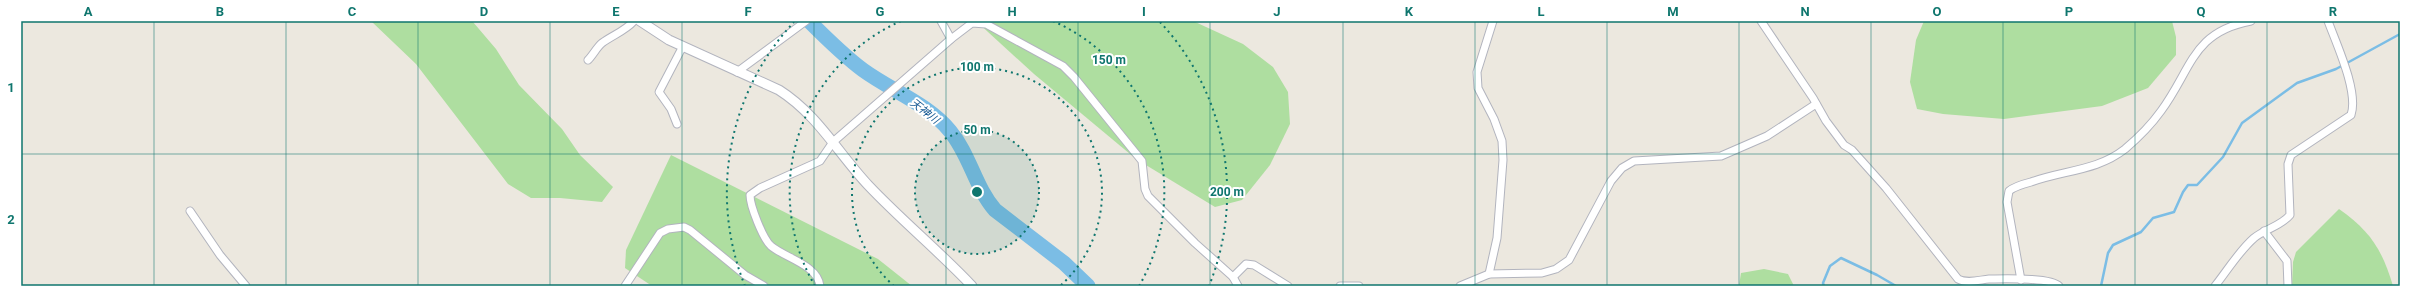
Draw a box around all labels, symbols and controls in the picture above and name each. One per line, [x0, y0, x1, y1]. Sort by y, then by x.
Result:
text: A [84, 4, 93, 19]
text: B [216, 4, 224, 19]
text: C [348, 4, 357, 19]
text: D [480, 4, 488, 19]
text: E [612, 4, 620, 19]
text: F [744, 4, 752, 19]
text: G [876, 4, 885, 19]
text: H [1007, 4, 1017, 19]
text: I [1142, 4, 1146, 19]
text: J [1273, 4, 1281, 19]
text: K [1405, 4, 1414, 19]
text: L [1537, 4, 1545, 19]
text: M [1667, 4, 1679, 19]
text: N [1800, 4, 1810, 19]
text: O [1933, 4, 1942, 19]
text: P [2065, 4, 2073, 19]
text: Q [2197, 4, 2206, 19]
text: R [2329, 4, 2338, 19]
text: 150 m [1092, 53, 1126, 67]
text: 100 m [960, 60, 994, 74]
text: 1 [7, 80, 15, 95]
water label: 天神川 [908, 96, 942, 127]
text: 50 m [963, 123, 991, 137]
centre of rings [970, 185, 984, 199]
text: 200 m [1210, 185, 1244, 199]
text: 2 [7, 212, 15, 227]

